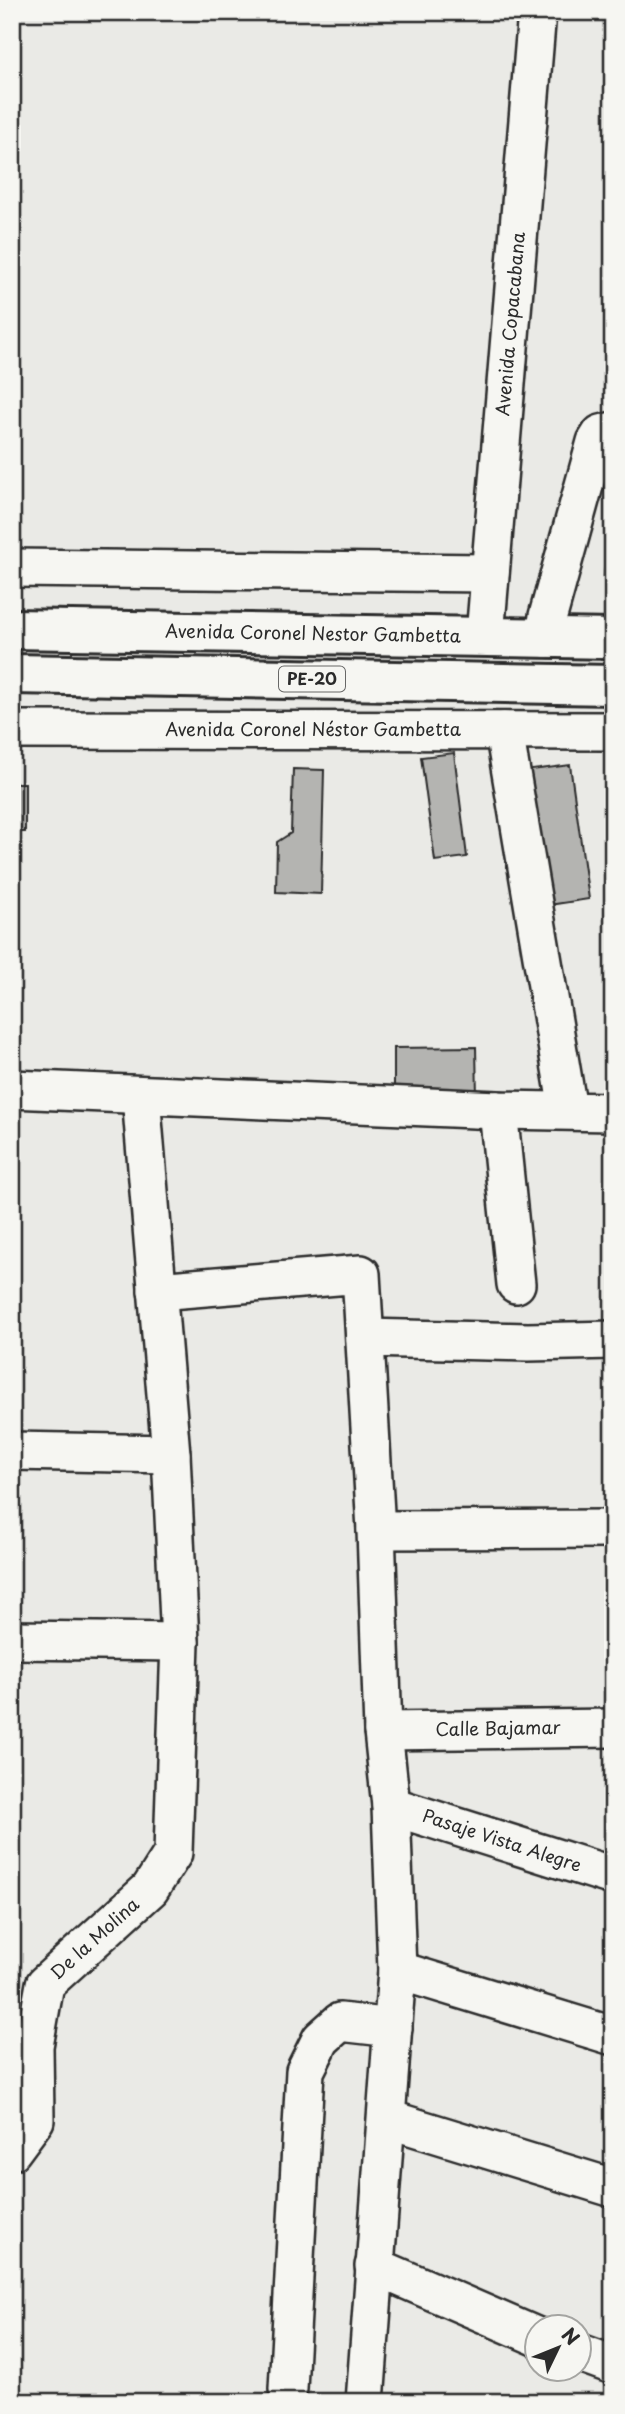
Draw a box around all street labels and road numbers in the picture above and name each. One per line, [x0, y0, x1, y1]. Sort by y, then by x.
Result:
street label: Avenida Copacabana [488, 230, 531, 417]
street label: Avenida Coronel Nestor Gambetta [165, 616, 462, 649]
road number: PE-20 [279, 666, 345, 692]
street label: Avenida Coronel Néstor Gambetta [165, 715, 462, 742]
street label: Calle Bajamar [435, 1713, 562, 1742]
street label: Pasaje Vista Alegre [420, 1801, 585, 1878]
street label: De la Molina [44, 1890, 145, 1985]

